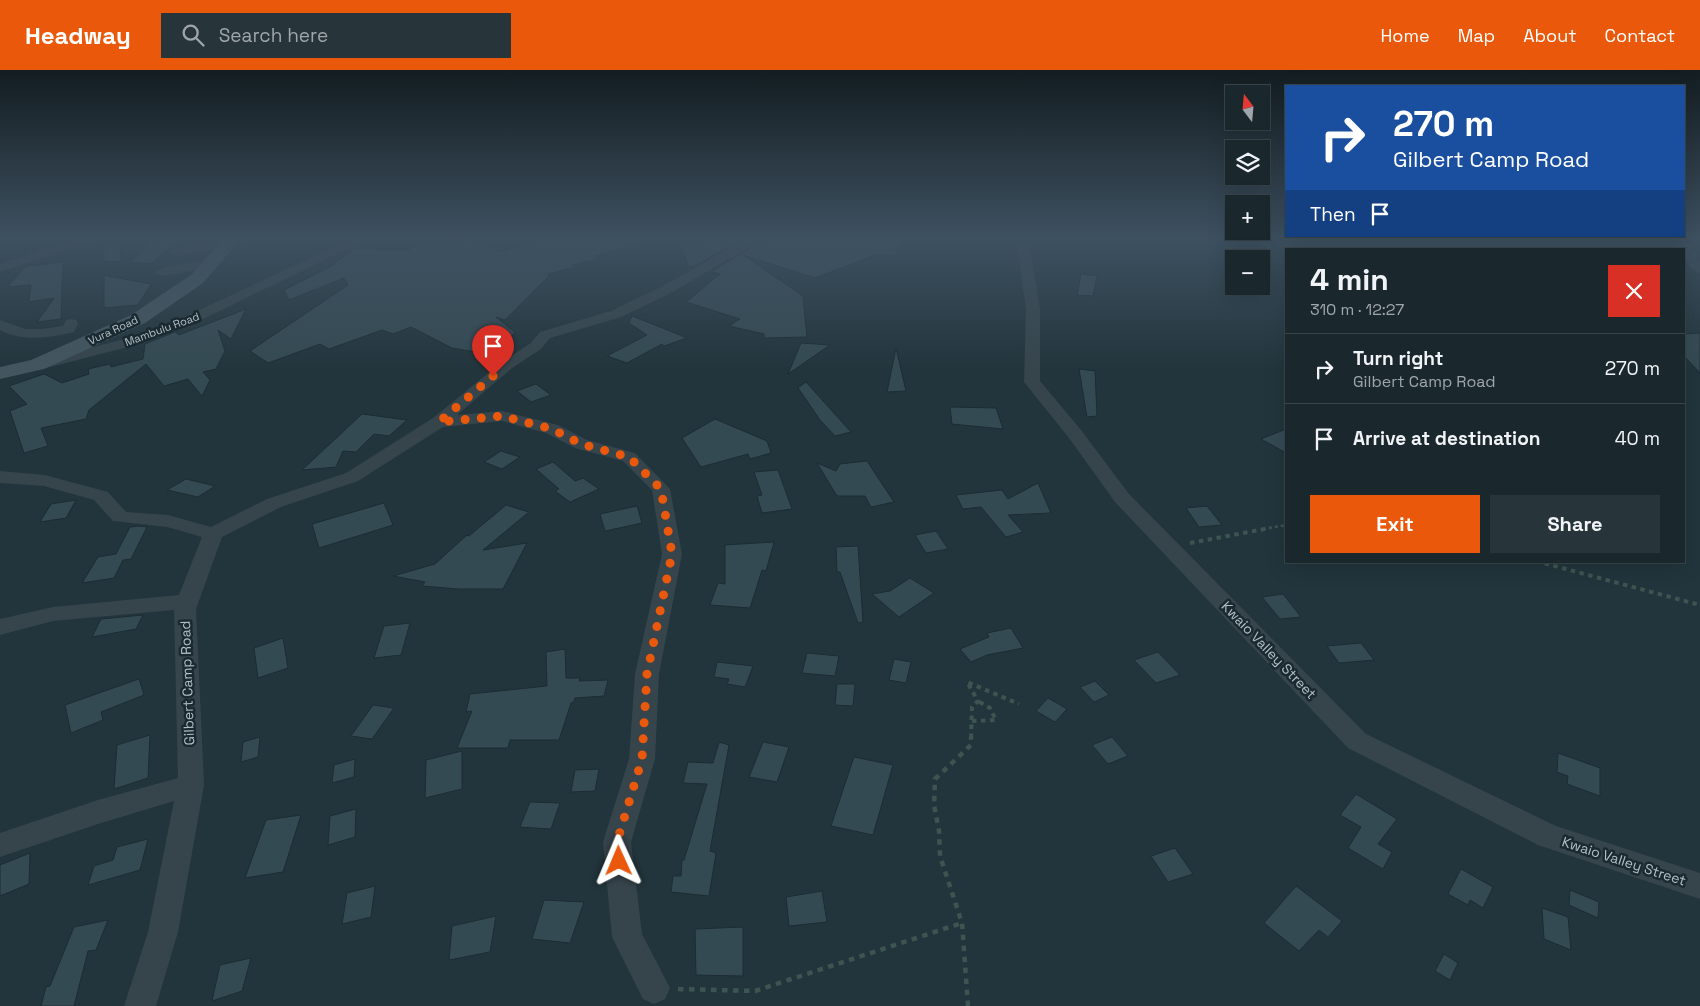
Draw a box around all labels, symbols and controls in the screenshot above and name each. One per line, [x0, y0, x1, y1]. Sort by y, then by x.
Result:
search box [161, 13, 511, 58]
text: Headway [25, 20, 131, 51]
icon: search [179, 21, 207, 49]
text: Search here [219, 23, 328, 48]
text: Home [1381, 24, 1430, 47]
text: Map [1458, 24, 1495, 47]
text: About [1523, 24, 1577, 47]
text: Contact [1605, 24, 1675, 47]
north arrow [1225, 85, 1270, 130]
map controls [1225, 85, 1270, 295]
text: 270 m [1393, 102, 1494, 146]
icon: right [1310, 105, 1375, 170]
button: layers [1225, 140, 1270, 185]
text: Gilbert Camp Road [1393, 145, 1589, 173]
button: + [1225, 195, 1270, 240]
icon: arrive [1366, 200, 1394, 228]
text: Then [1310, 202, 1356, 227]
button: − [1225, 250, 1270, 295]
text: 4 min [1310, 260, 1389, 299]
button: close [1608, 265, 1660, 317]
text: 310 m · 12:27 [1310, 299, 1404, 320]
street label: Mambulu Road [123, 309, 201, 349]
street label: Vura Road [86, 312, 140, 348]
pin [472, 325, 514, 376]
icon: arrive [479, 332, 507, 360]
text: Turn right [1353, 346, 1443, 371]
icon: right [1310, 355, 1338, 383]
text: 270 m [1605, 356, 1660, 381]
text: Gilbert Camp Road [1353, 371, 1496, 392]
icon: arrive [1310, 425, 1338, 453]
text: Arrive at destination [1353, 426, 1541, 451]
text: 40 m [1615, 426, 1660, 451]
button: Exit [1310, 495, 1480, 553]
button: Share [1490, 495, 1660, 553]
street label: Kwaio Valley Street [1218, 597, 1320, 703]
street label: Gilbert Camp Road [176, 620, 198, 746]
street label: Kwaio Valley Street [1560, 832, 1688, 890]
position arrow [592, 834, 644, 886]

